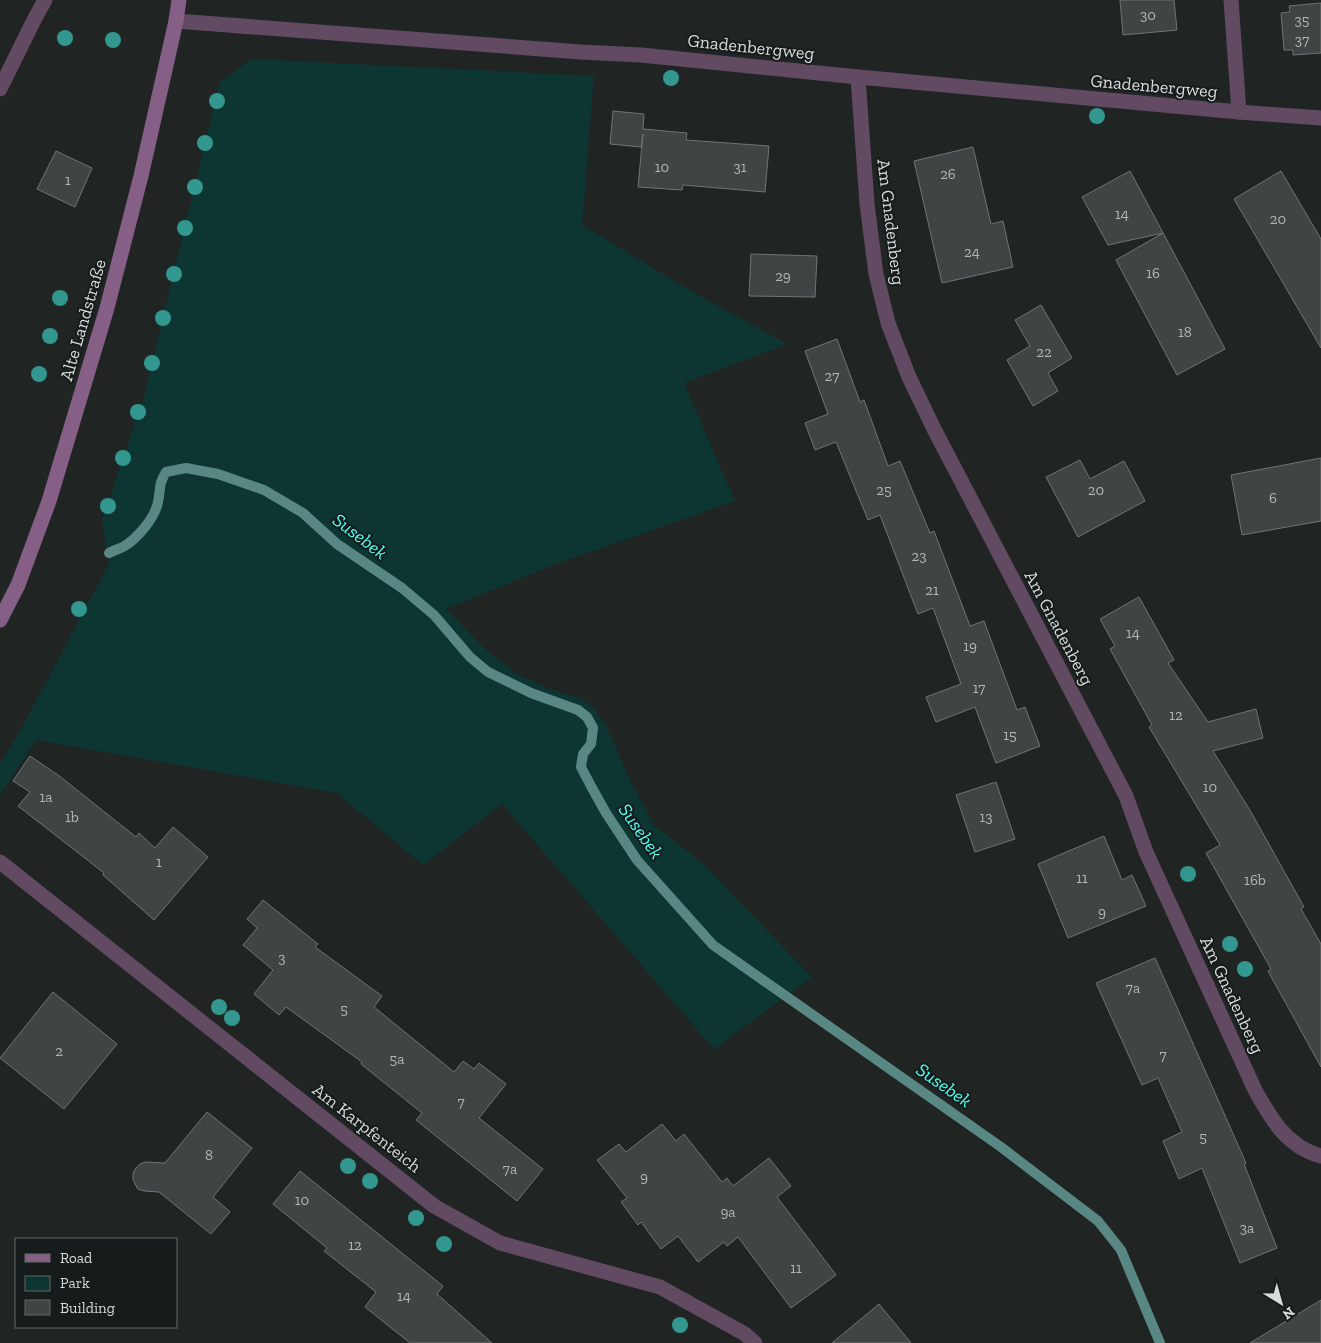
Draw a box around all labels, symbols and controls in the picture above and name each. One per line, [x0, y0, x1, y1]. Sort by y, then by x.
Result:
house number: 30 [1140, 6, 1156, 24]
house number: 35 [1294, 11, 1310, 29]
street label: Gnadenbergweg [686, 29, 816, 65]
house number: 37 [1295, 31, 1309, 49]
street label: Gnadenbergweg [1090, 69, 1219, 103]
house number: 10 [655, 158, 669, 176]
house number: 31 [733, 158, 747, 176]
street label: Am Gnadenberg [872, 158, 910, 286]
house number: 26 [940, 165, 956, 183]
house number: 1 [65, 171, 71, 189]
house number: 14 [1115, 205, 1129, 223]
house number: 20 [1270, 210, 1286, 228]
house number: 24 [964, 243, 980, 261]
street label: Alte Landstraße [55, 257, 111, 383]
house number: 16 [1146, 264, 1160, 282]
house number: 29 [775, 267, 791, 285]
house number: 18 [1178, 323, 1192, 341]
house number: 22 [1036, 343, 1052, 361]
house number: 27 [825, 367, 839, 385]
house number: 25 [876, 481, 892, 499]
house number: 20 [1088, 481, 1104, 499]
house number: 6 [1269, 489, 1277, 507]
water label: Susebek [328, 508, 392, 564]
house number: 23 [911, 547, 927, 565]
street label: Am Gnadenberg [1020, 567, 1099, 689]
house number: 21 [925, 581, 939, 599]
house number: 14 [1126, 624, 1140, 642]
house number: 19 [963, 637, 977, 655]
house number: 17 [973, 679, 985, 697]
house number: 12 [1169, 706, 1183, 724]
house number: 15 [1003, 726, 1017, 744]
house number: 10 [1203, 778, 1217, 796]
house number: 1a [39, 788, 53, 806]
water label: Susebek [614, 799, 668, 863]
house number: 1b [65, 808, 79, 826]
house number: 13 [979, 808, 993, 826]
house number: 1 [156, 853, 162, 871]
house number: 11 [1076, 869, 1088, 887]
house number: 16b [1244, 871, 1266, 889]
house number: 9 [1098, 903, 1106, 921]
street label: Am Gnadenberg [1195, 933, 1269, 1057]
house number: 3 [278, 949, 286, 967]
house number: 7a [1126, 979, 1140, 997]
house number: 5 [340, 1000, 348, 1018]
house number: 2 [55, 1042, 63, 1060]
house number: 7 [1159, 1046, 1167, 1064]
house number: 5a [390, 1050, 404, 1068]
water label: Susebek [912, 1058, 976, 1112]
street label: Am Karpfenteich [308, 1079, 426, 1177]
house number: 7 [457, 1093, 465, 1111]
house number: 5 [1199, 1128, 1207, 1146]
house number: 8 [205, 1146, 213, 1164]
house number: 7a [503, 1160, 517, 1178]
house number: 9 [640, 1168, 648, 1186]
house number: 10 [295, 1191, 309, 1209]
house number: 9a [720, 1203, 736, 1221]
house number: 3a [1240, 1219, 1254, 1237]
house number: 12 [348, 1236, 362, 1254]
legend [15, 1238, 178, 1328]
text: Road [60, 1249, 93, 1267]
house number: 11 [790, 1259, 802, 1277]
text: Park [60, 1274, 90, 1292]
north arrow [1256, 1278, 1306, 1328]
house number: 14 [397, 1287, 411, 1305]
text: Building [60, 1299, 115, 1317]
text: N [1279, 1303, 1298, 1323]

